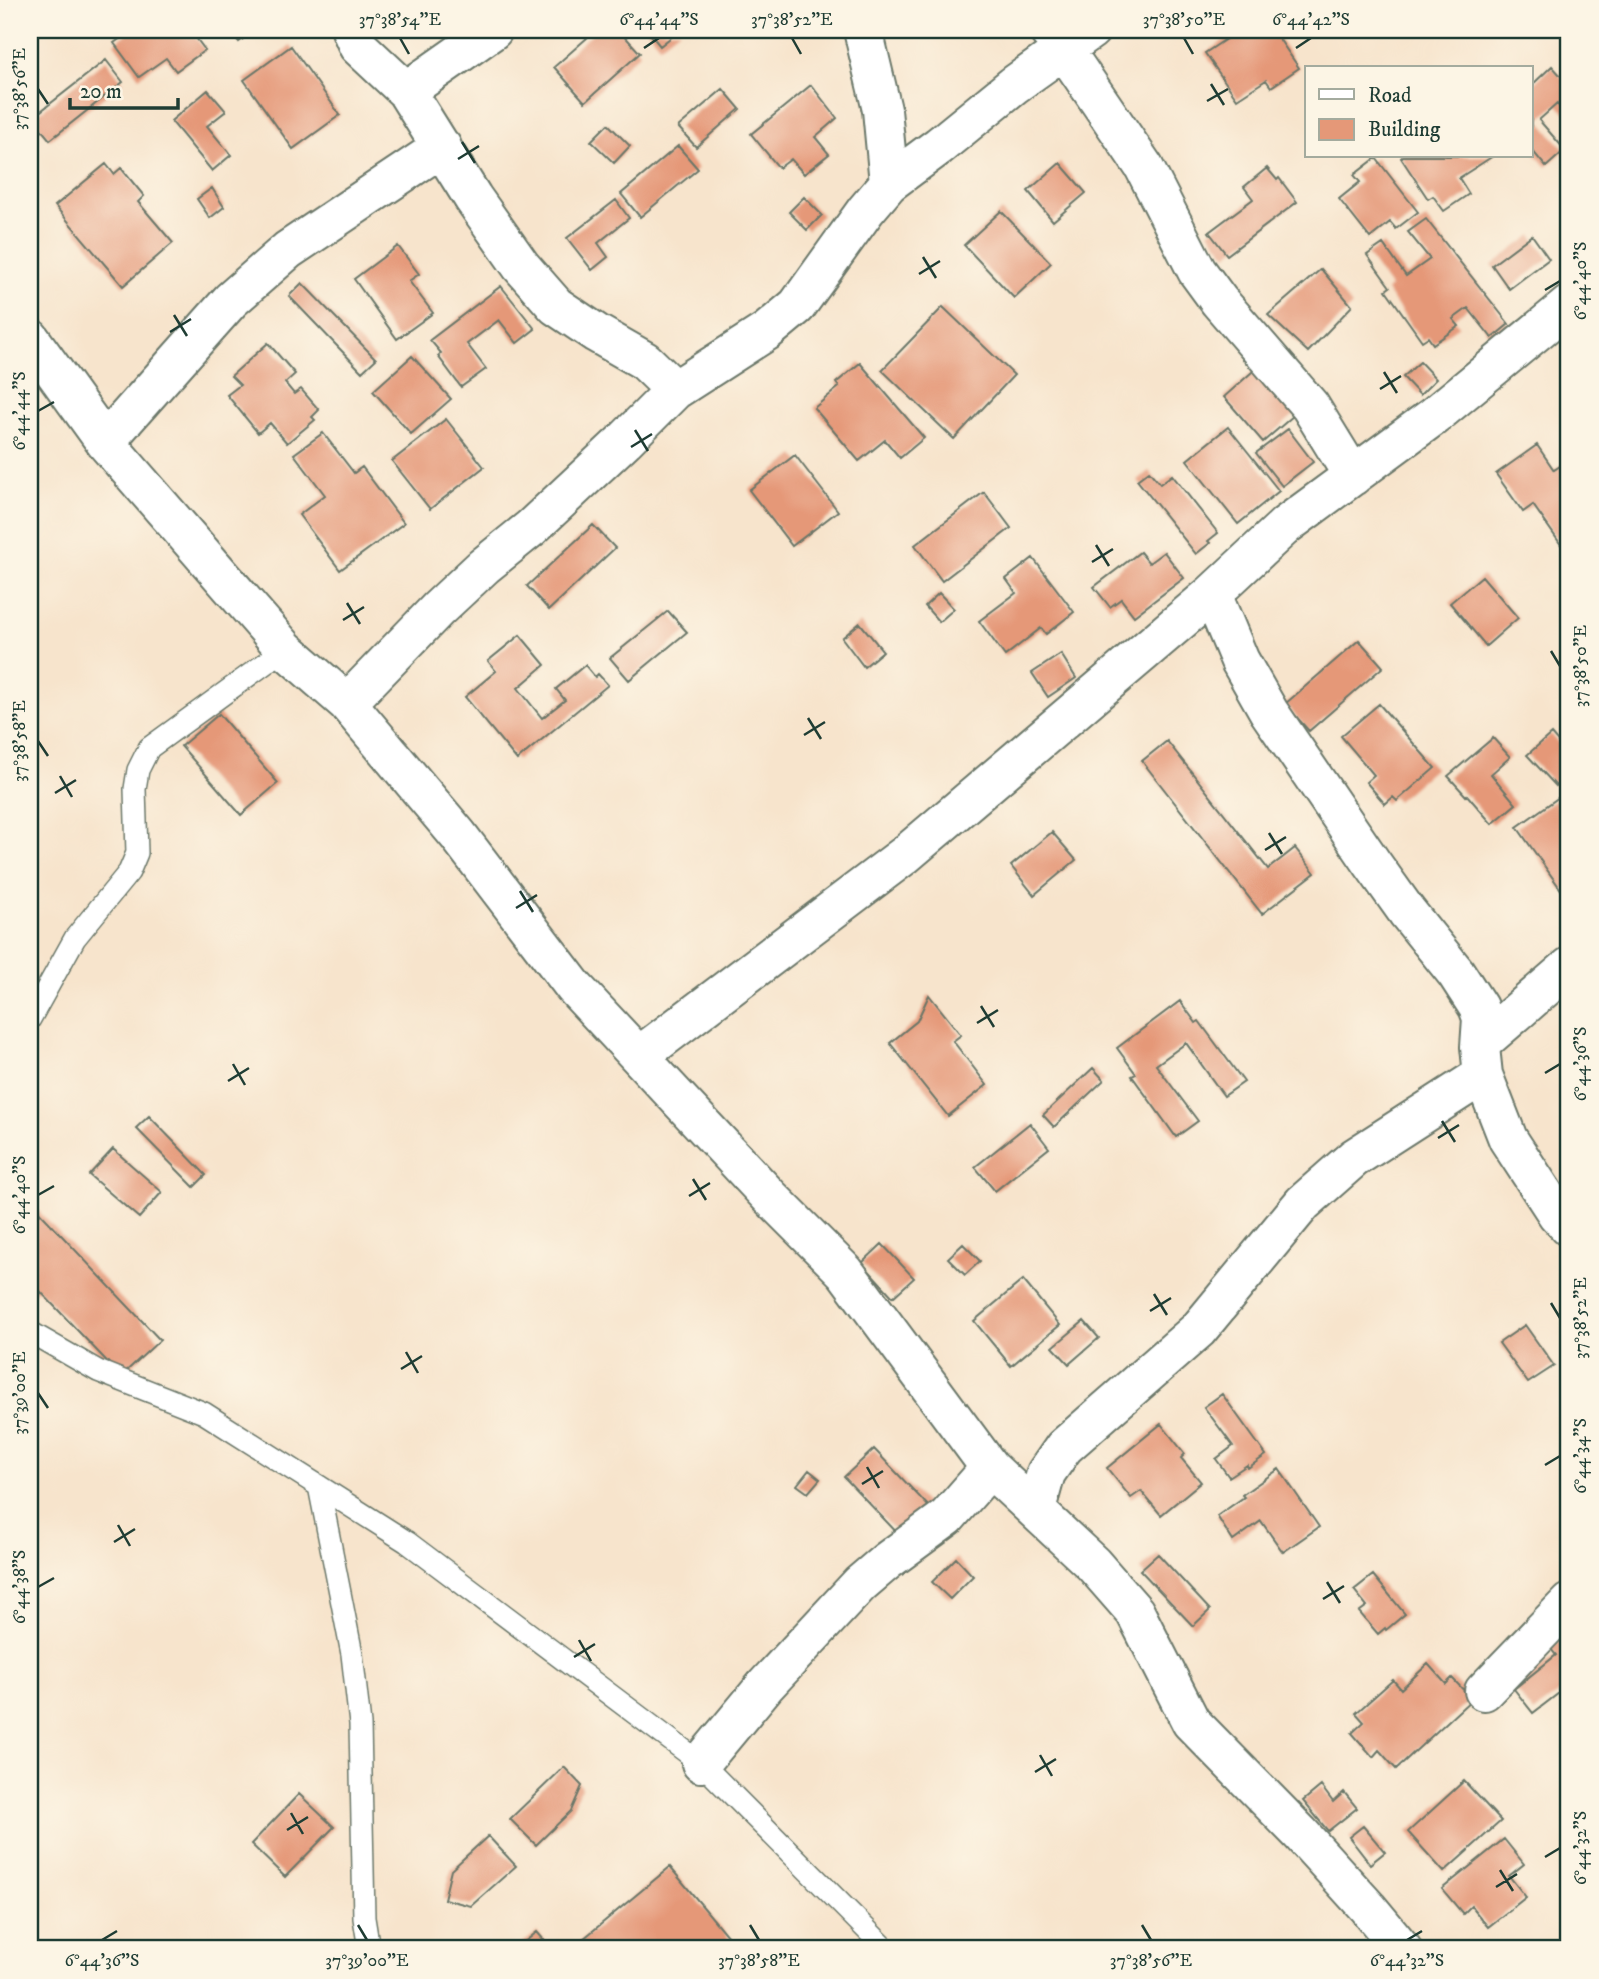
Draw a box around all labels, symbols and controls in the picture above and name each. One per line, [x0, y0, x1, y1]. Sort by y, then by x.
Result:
text: 37°38'54"E [359, 9, 441, 31]
text: 6°44'44"S [619, 9, 699, 31]
text: 37°38'52"E [751, 9, 833, 31]
text: 37°38'50"E [1143, 9, 1226, 31]
text: 6°44'42"S [1272, 9, 1350, 31]
text: 37°38'56"E [9, 48, 31, 130]
scale bar [70, 66, 178, 110]
legend [1305, 66, 1532, 158]
text: 20 m [80, 79, 122, 105]
text: Road [1368, 83, 1412, 109]
text: Building [1368, 117, 1441, 143]
text: 6°44'40"S [1570, 242, 1592, 320]
text: 6°44'44"S [9, 371, 31, 451]
text: 37°38'50"E [1570, 624, 1592, 707]
text: 37°38'58"E [9, 700, 31, 782]
text: 6°44'36"S [1570, 1027, 1592, 1101]
text: 6°44'40"S [9, 1156, 31, 1234]
text: 37°38'52"E [1570, 1277, 1592, 1359]
text: 37°39'00"E [9, 1351, 31, 1435]
text: 6°44'34"S [1570, 1418, 1592, 1494]
text: 6°44'38"S [9, 1550, 31, 1624]
text: 6°44'32"S [1570, 1811, 1592, 1885]
text: 6°44'36"S [65, 1950, 139, 1972]
text: 37°39'00"E [325, 1950, 409, 1972]
text: 37°38'58"E [718, 1950, 800, 1972]
text: 37°38'56"E [1110, 1950, 1192, 1972]
text: 6°44'32"S [1370, 1950, 1444, 1972]

